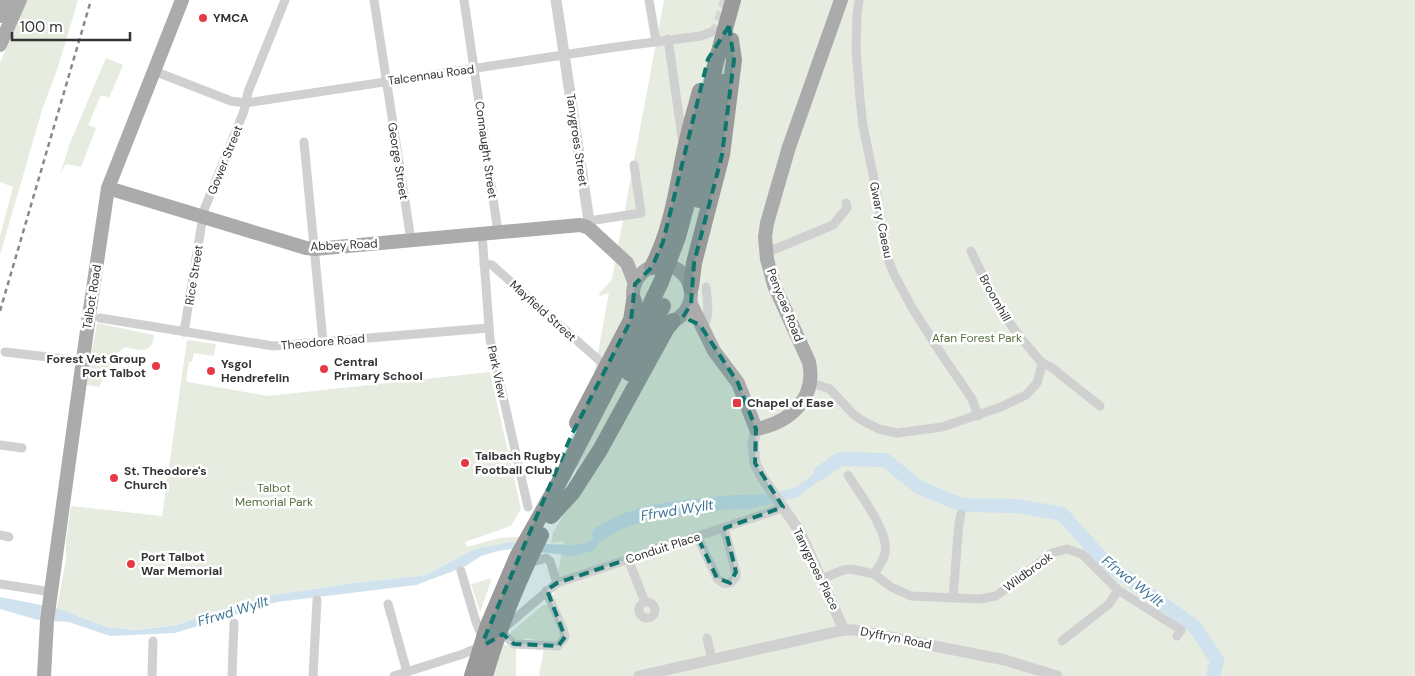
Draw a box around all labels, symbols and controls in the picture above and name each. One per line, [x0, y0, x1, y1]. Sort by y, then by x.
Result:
scale bar [12, 10, 130, 42]
place label: YMCA [213, 10, 249, 26]
marker: YMCA [197, 12, 209, 24]
text: 100 m [20, 17, 63, 37]
street label: Talcennau Road [387, 61, 475, 89]
street label: Tanygroes Street [563, 93, 591, 188]
street label: Connaught Street [471, 100, 501, 200]
street label: George Street [384, 121, 412, 201]
street label: Gower Street [204, 123, 246, 197]
street label: Gwar y Caeau [866, 180, 896, 260]
street label: Abbey Road [310, 235, 378, 255]
street label: Rice Street [181, 243, 207, 306]
street label: Talbot Road [79, 264, 105, 330]
street label: Penycae Road [763, 266, 807, 344]
street label: Broomhill [976, 272, 1014, 324]
street label: Mayfield Street [506, 277, 580, 345]
street label: Theodore Road [280, 330, 366, 354]
park label: Afan Forest Park [932, 330, 1022, 346]
street label: Park View [484, 344, 510, 400]
place label: Forest Vet Group Port Talbot [46, 351, 146, 381]
place label: Central Primary School [334, 354, 423, 384]
place label: Ysgol Hendrefelin [221, 356, 289, 386]
marker: Forest Vet Group Port Talbot [150, 360, 162, 372]
marker: Central Primary School [318, 363, 330, 375]
marker: Ysgol Hendrefelin [205, 365, 217, 377]
place label: Chapel of Ease [747, 395, 834, 411]
marker: Chapel of Ease [731, 397, 743, 409]
place label: Taibach Rugby Football Club [475, 448, 561, 478]
marker: Taibach Rugby Football Club [459, 457, 471, 469]
place label: St. Theodore's Church [124, 463, 207, 493]
marker: St. Theodore's Church [108, 472, 120, 484]
park label: Talbot Memorial Park [235, 480, 313, 510]
water label: Ffrwd Wyllt [639, 495, 715, 525]
street label: Tanygroes Place [789, 525, 843, 613]
street label: Conduit Place [624, 528, 703, 568]
place label: Port Talbot War Memorial [141, 549, 222, 579]
street label: Wildbrook [1000, 549, 1056, 595]
water label: Ffrwd Wyllt [1098, 551, 1168, 611]
marker: Port Talbot War Memorial [125, 558, 137, 570]
water label: Ffrwd Wyllt [195, 591, 271, 630]
street label: Dyffryn Road [859, 623, 933, 653]

